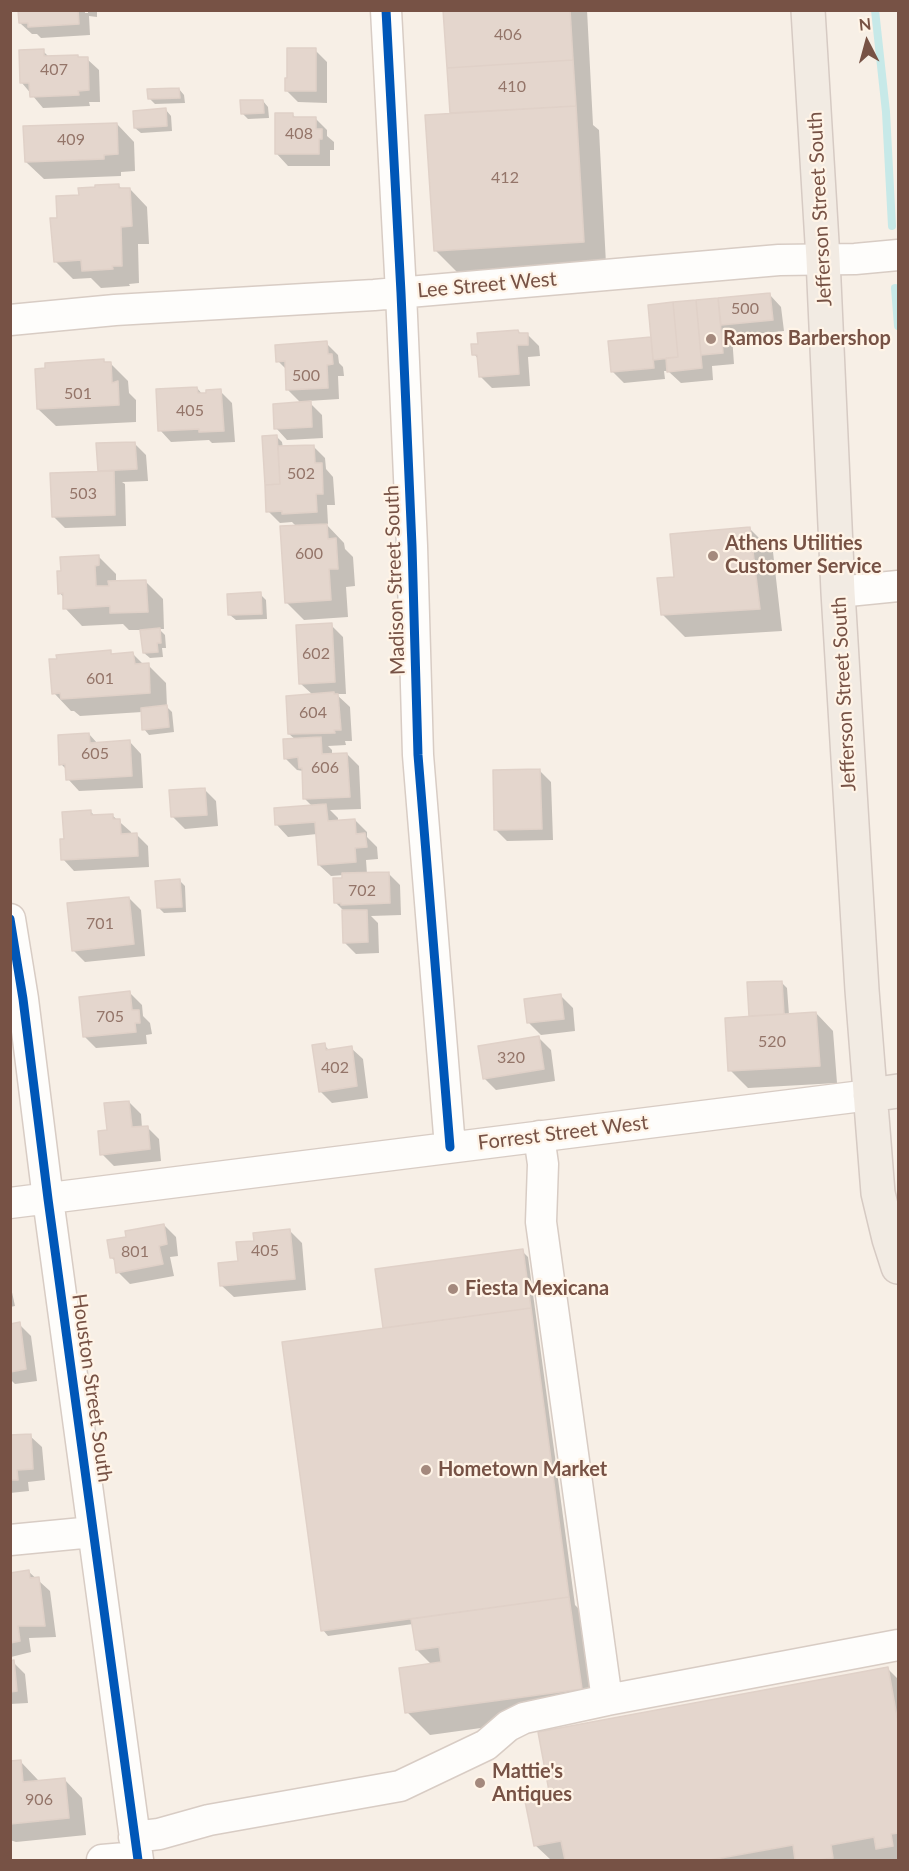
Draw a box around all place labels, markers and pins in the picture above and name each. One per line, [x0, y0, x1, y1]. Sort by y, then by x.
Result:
place label: Ramos Barbershop [723, 327, 891, 351]
marker: Ramos Barbershop [704, 332, 718, 346]
place label: Athens Utilities Customer Service [725, 532, 882, 579]
marker: Athens Utilities Customer Service [706, 549, 720, 563]
place label: Fiesta Mexicana [465, 1277, 609, 1301]
marker: Fiesta Mexicana [446, 1282, 460, 1296]
place label: Hometown Market [438, 1458, 607, 1482]
marker: Hometown Market [419, 1463, 433, 1477]
place label: Mattie's Antiques [492, 1760, 572, 1807]
marker: Mattie's Antiques [473, 1776, 487, 1790]

